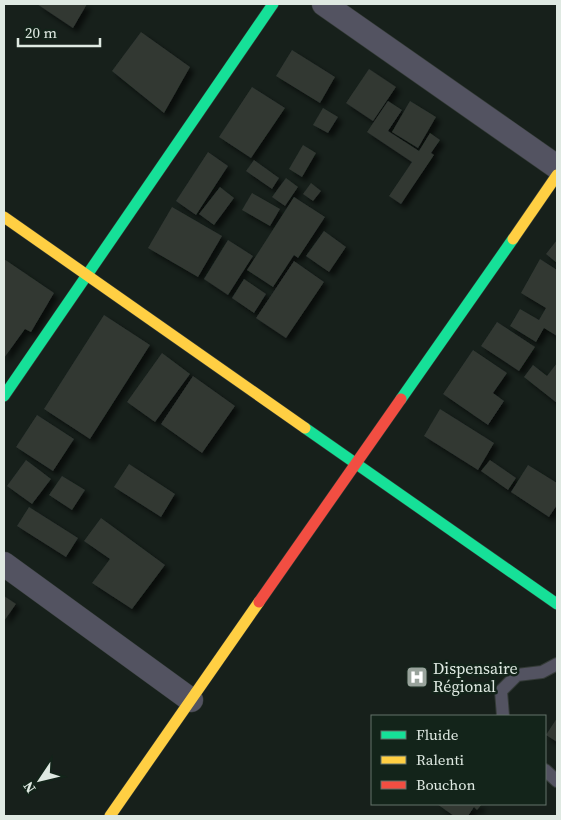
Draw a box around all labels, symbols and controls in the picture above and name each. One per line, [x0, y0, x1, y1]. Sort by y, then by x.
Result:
scale bar [18, 15, 100, 47]
text: 20 m [25, 22, 57, 43]
place label: Dispensaire Régional [433, 657, 518, 697]
hospital icon: Dispensaire Régional [405, 665, 429, 689]
legend [371, 715, 546, 805]
text: Fluide [416, 724, 459, 745]
text: Ralenti [416, 749, 464, 770]
north arrow [15, 755, 65, 805]
text: Bouchon [416, 774, 476, 795]
text: N [18, 778, 40, 797]

